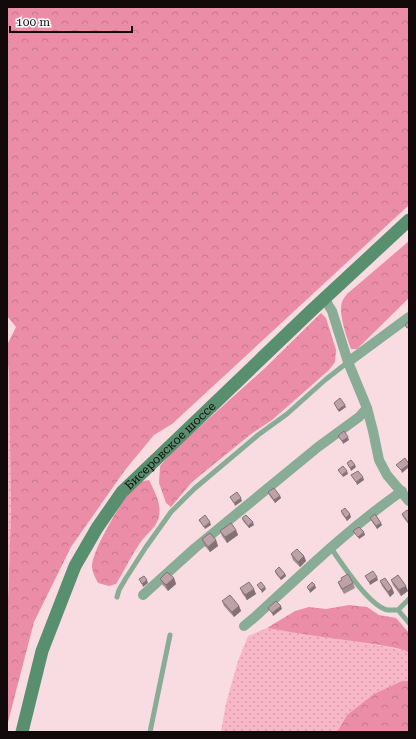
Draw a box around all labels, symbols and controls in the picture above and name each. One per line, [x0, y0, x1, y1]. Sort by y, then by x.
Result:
scale bar [10, 8, 132, 34]
text: 100 m [16, 15, 50, 29]
street label: Бисеровское шоссе [122, 399, 219, 493]

